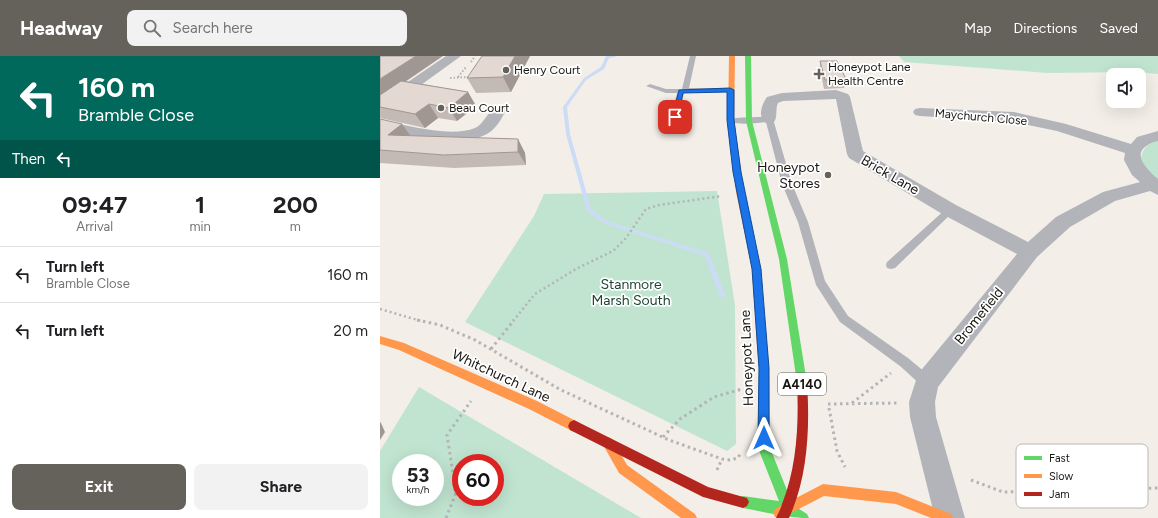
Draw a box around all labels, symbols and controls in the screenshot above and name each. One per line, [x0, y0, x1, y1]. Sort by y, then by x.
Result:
search box [127, 10, 407, 46]
text: Headway [20, 17, 103, 40]
icon: search [141, 17, 163, 39]
text: Search here [173, 19, 253, 37]
text: Map [964, 20, 992, 37]
text: Directions [1014, 20, 1077, 37]
text: Saved [1099, 20, 1138, 37]
place label: Honeypot Lane Health Centre [828, 60, 911, 88]
place label: Henry Court [514, 63, 581, 77]
marker: Henry Court [501, 65, 511, 75]
marker: Honeypot Lane Health Centre [813, 68, 825, 80]
map controls [1106, 68, 1146, 108]
button: sound [1106, 68, 1146, 108]
text: 160 m [78, 70, 155, 104]
icon: left [12, 72, 64, 124]
pin [658, 100, 692, 134]
place label: Beau Court [449, 101, 510, 115]
marker: Beau Court [436, 103, 446, 113]
text: Bramble Close [78, 104, 194, 126]
icon: arrive [664, 106, 686, 128]
street label: Maychurch Close [934, 106, 1028, 128]
icon: left [53, 148, 75, 170]
text: Then [12, 150, 45, 168]
street label: Brick Lane [858, 152, 922, 199]
place label: Honeypot Stores [757, 159, 820, 192]
marker: Honeypot Stores [823, 170, 833, 180]
text: 09:47 [62, 190, 127, 219]
text: 1 [195, 190, 205, 219]
text: 200 [273, 190, 318, 219]
text: Arrival [76, 219, 113, 234]
text: min [189, 219, 211, 234]
text: m [290, 219, 301, 234]
text: Turn left [46, 258, 104, 276]
icon: left [12, 264, 34, 286]
text: 160 m [327, 266, 368, 284]
text: Bramble Close [46, 276, 130, 291]
park label: Stanmore Marsh South [591, 276, 671, 309]
street label: Bromefield [951, 284, 1007, 348]
street label: Honeypot Lane [737, 309, 757, 406]
icon: left [12, 320, 34, 342]
text: Turn left [46, 322, 104, 340]
text: 20 m [334, 322, 368, 340]
street label: Whitchurch Lane [449, 346, 553, 406]
road number: A4140 [778, 373, 826, 395]
position arrow [743, 417, 785, 459]
legend [1016, 444, 1148, 508]
text: Fast [1049, 452, 1070, 465]
speed limit sign: 60 [452, 454, 504, 506]
text: 53 [407, 463, 429, 487]
button: Exit [12, 464, 186, 510]
button: Share [194, 464, 368, 510]
text: Slow [1049, 470, 1073, 483]
text: km/h [407, 483, 429, 496]
text: Jam [1049, 488, 1070, 501]

